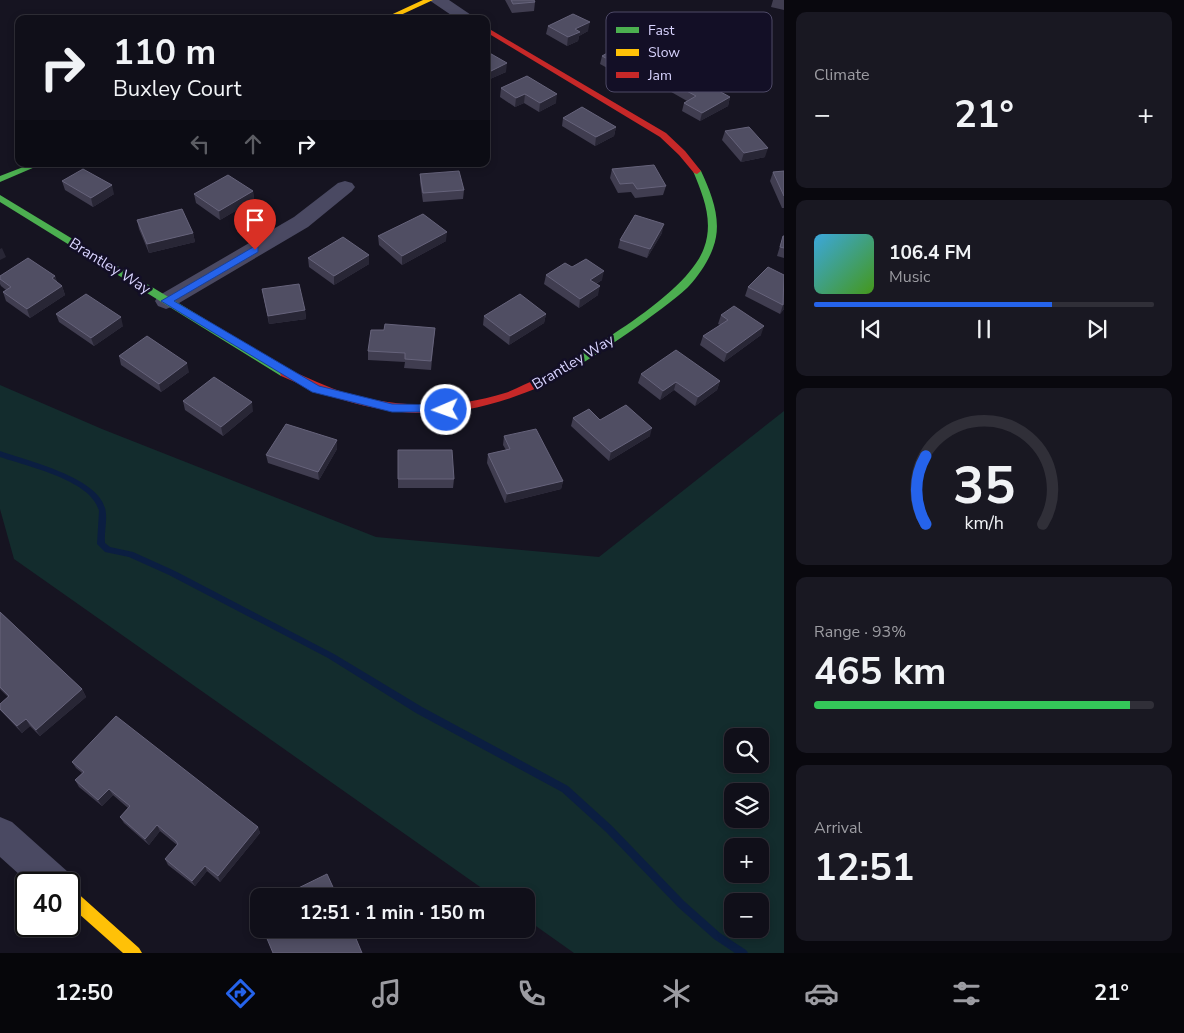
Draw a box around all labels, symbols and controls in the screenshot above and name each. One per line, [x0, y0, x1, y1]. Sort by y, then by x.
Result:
legend [606, 12, 772, 92]
text: Fast [648, 21, 674, 40]
text: 110 m [113, 29, 216, 76]
icon: right [30, 35, 95, 100]
text: Slow [648, 43, 680, 62]
text: Climate [814, 64, 869, 86]
text: Jam [647, 66, 672, 85]
text: Buxley Court [113, 74, 241, 104]
text: 21° [954, 89, 1014, 140]
text: − [814, 96, 831, 134]
text: + [1137, 96, 1154, 134]
icon: left [186, 130, 214, 158]
icon: ahead [239, 130, 267, 158]
icon: right [292, 130, 320, 158]
pin [234, 199, 276, 250]
icon: arrive [241, 206, 269, 234]
street label: Brantley Way [66, 233, 155, 299]
text: 106.4 FM [889, 240, 972, 266]
text: Music [889, 266, 930, 288]
icon: previous [857, 315, 885, 343]
icon: pause [970, 315, 998, 343]
icon: next [1083, 315, 1111, 343]
street label: Brantley Way [528, 330, 618, 394]
position arrow [419, 383, 471, 435]
text: 35 [953, 450, 1015, 521]
text: km/h [964, 511, 1004, 535]
text: Range · 93% [814, 621, 906, 643]
text: 465 km [814, 646, 946, 697]
map controls [724, 728, 769, 938]
button: search [724, 728, 769, 773]
button: layers [724, 783, 769, 828]
text: Arrival [814, 817, 862, 839]
button: + [724, 838, 769, 883]
text: 12:51 [814, 842, 915, 893]
speed limit sign: 40 [15, 872, 80, 937]
button: − [724, 893, 769, 938]
text: 12:51 · 1 min · 150 m [300, 900, 485, 926]
icon: directions [223, 976, 258, 1011]
icon: music [369, 976, 404, 1011]
icon: phone [514, 976, 549, 1011]
icon: climate [659, 976, 694, 1011]
icon: car [804, 976, 839, 1011]
icon: filters [949, 976, 984, 1011]
text: 12:50 [55, 978, 113, 1008]
text: 21° [1094, 978, 1129, 1008]

